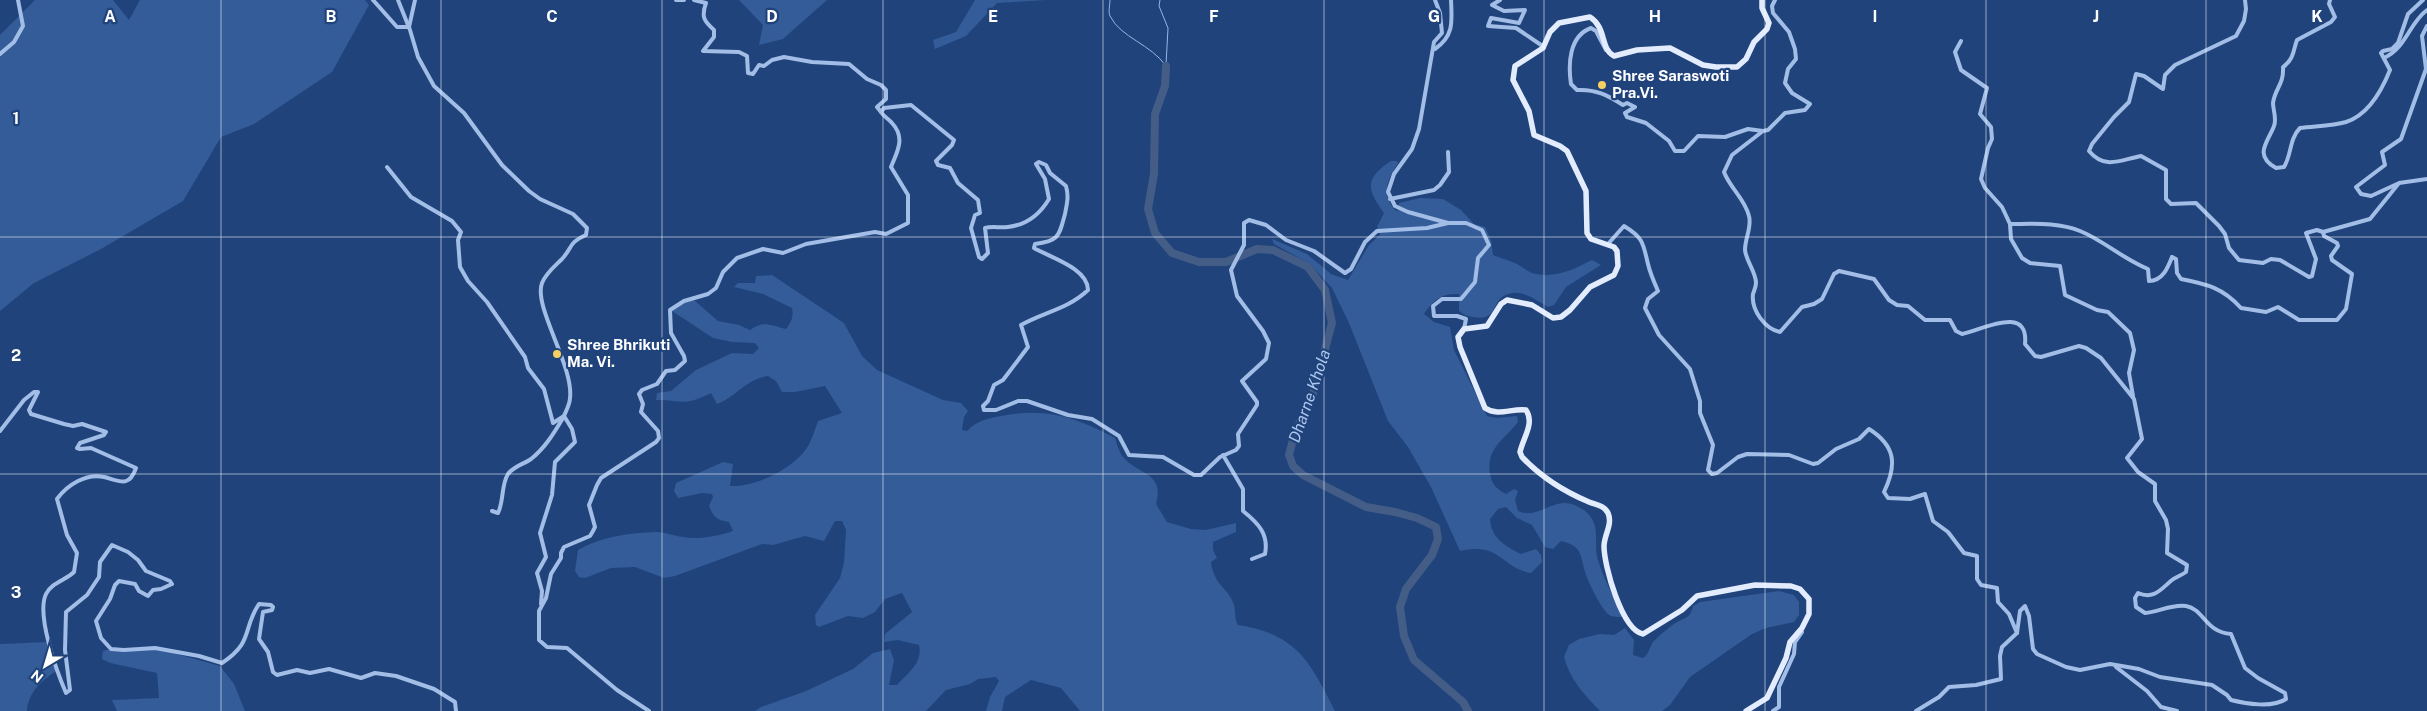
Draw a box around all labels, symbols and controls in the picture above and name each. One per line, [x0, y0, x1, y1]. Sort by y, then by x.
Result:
text: A [104, 7, 116, 26]
text: B [326, 7, 337, 26]
text: C [546, 7, 558, 26]
text: D [766, 7, 778, 26]
text: E [988, 7, 998, 26]
text: F [1209, 7, 1219, 26]
text: G [1428, 7, 1440, 26]
text: H [1649, 7, 1661, 26]
text: I [1873, 7, 1877, 26]
text: J [2093, 7, 2099, 26]
text: K [2311, 7, 2323, 26]
place label: Shree Saraswoti Pra.Vi. [1612, 67, 1729, 101]
marker: Shree Saraswoti Pra.Vi. [1596, 79, 1608, 91]
text: 1 [13, 109, 19, 128]
place label: Shree Bhrikuti Ma. Vi. [567, 336, 670, 370]
text: 2 [11, 346, 21, 365]
water label: Dharne Khola [1285, 347, 1334, 445]
marker: Shree Bhrikuti Ma. Vi. [551, 348, 563, 360]
text: 3 [11, 583, 21, 602]
north arrow [20, 641, 70, 691]
text: N [28, 667, 46, 686]

